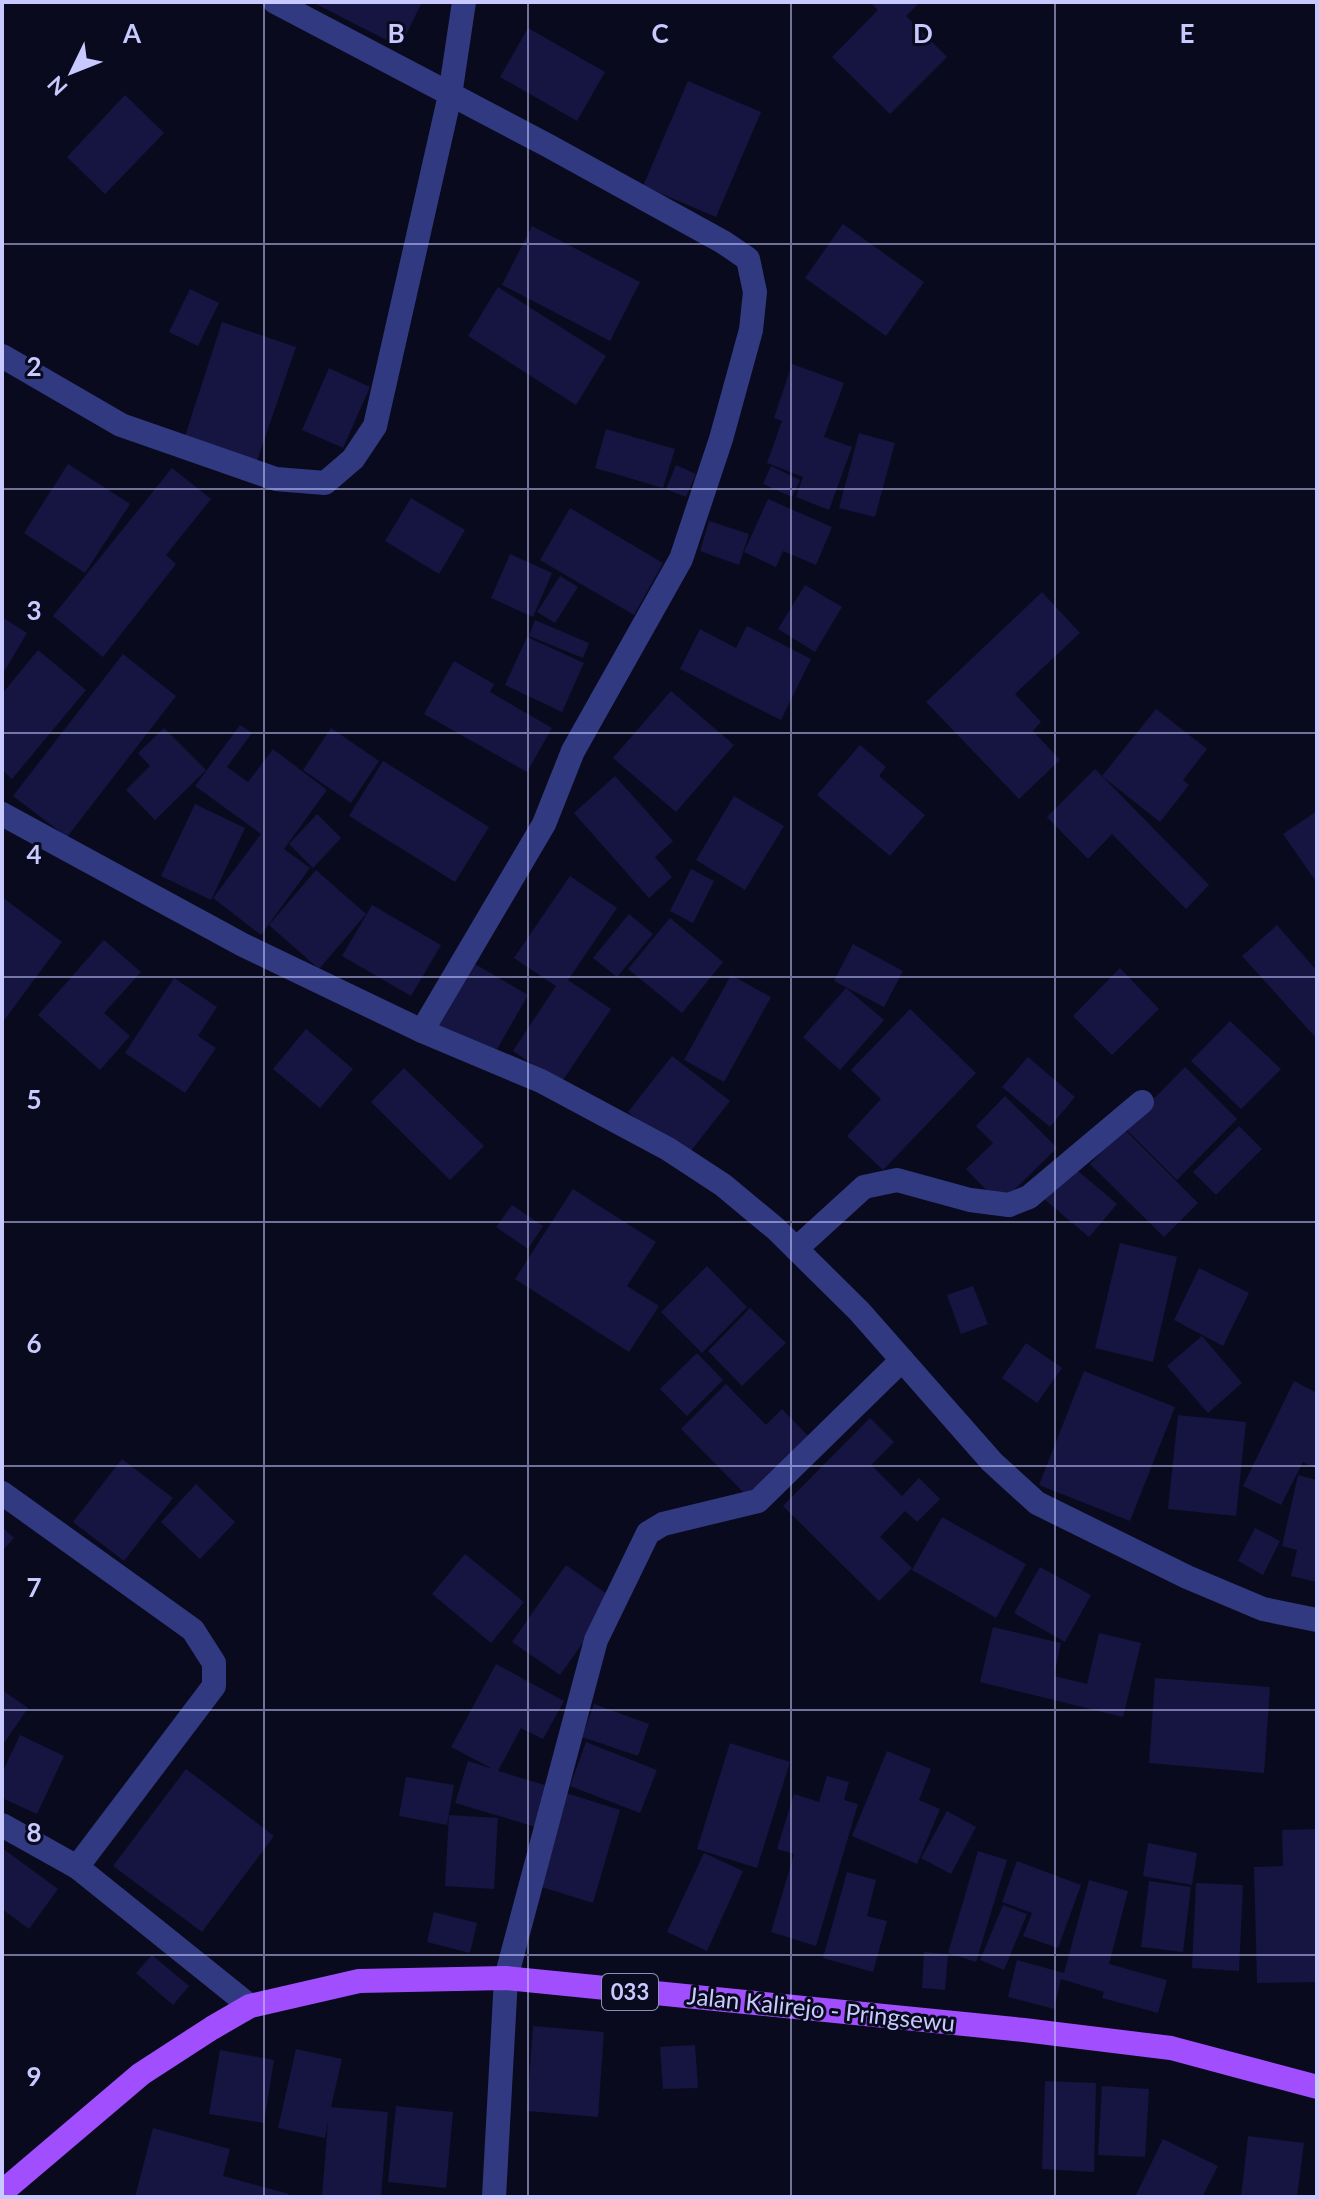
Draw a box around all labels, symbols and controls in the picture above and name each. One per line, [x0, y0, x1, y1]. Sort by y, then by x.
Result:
text: A [122, 17, 142, 49]
text: B [387, 17, 405, 49]
text: C [651, 17, 669, 49]
text: D [913, 17, 933, 49]
text: E [1180, 17, 1194, 49]
north arrow [32, 32, 112, 112]
text: N [41, 71, 73, 101]
text: 2 [26, 350, 42, 382]
text: 3 [26, 594, 42, 626]
text: 4 [26, 838, 42, 870]
text: 5 [26, 1083, 42, 1115]
text: 6 [26, 1327, 42, 1359]
text: 7 [26, 1571, 42, 1603]
text: 8 [26, 1816, 42, 1848]
road number: 033 [602, 1974, 658, 2010]
street label: Jalan Kalirejo - Pringsewu [686, 1980, 956, 2037]
text: 9 [26, 2060, 42, 2092]

